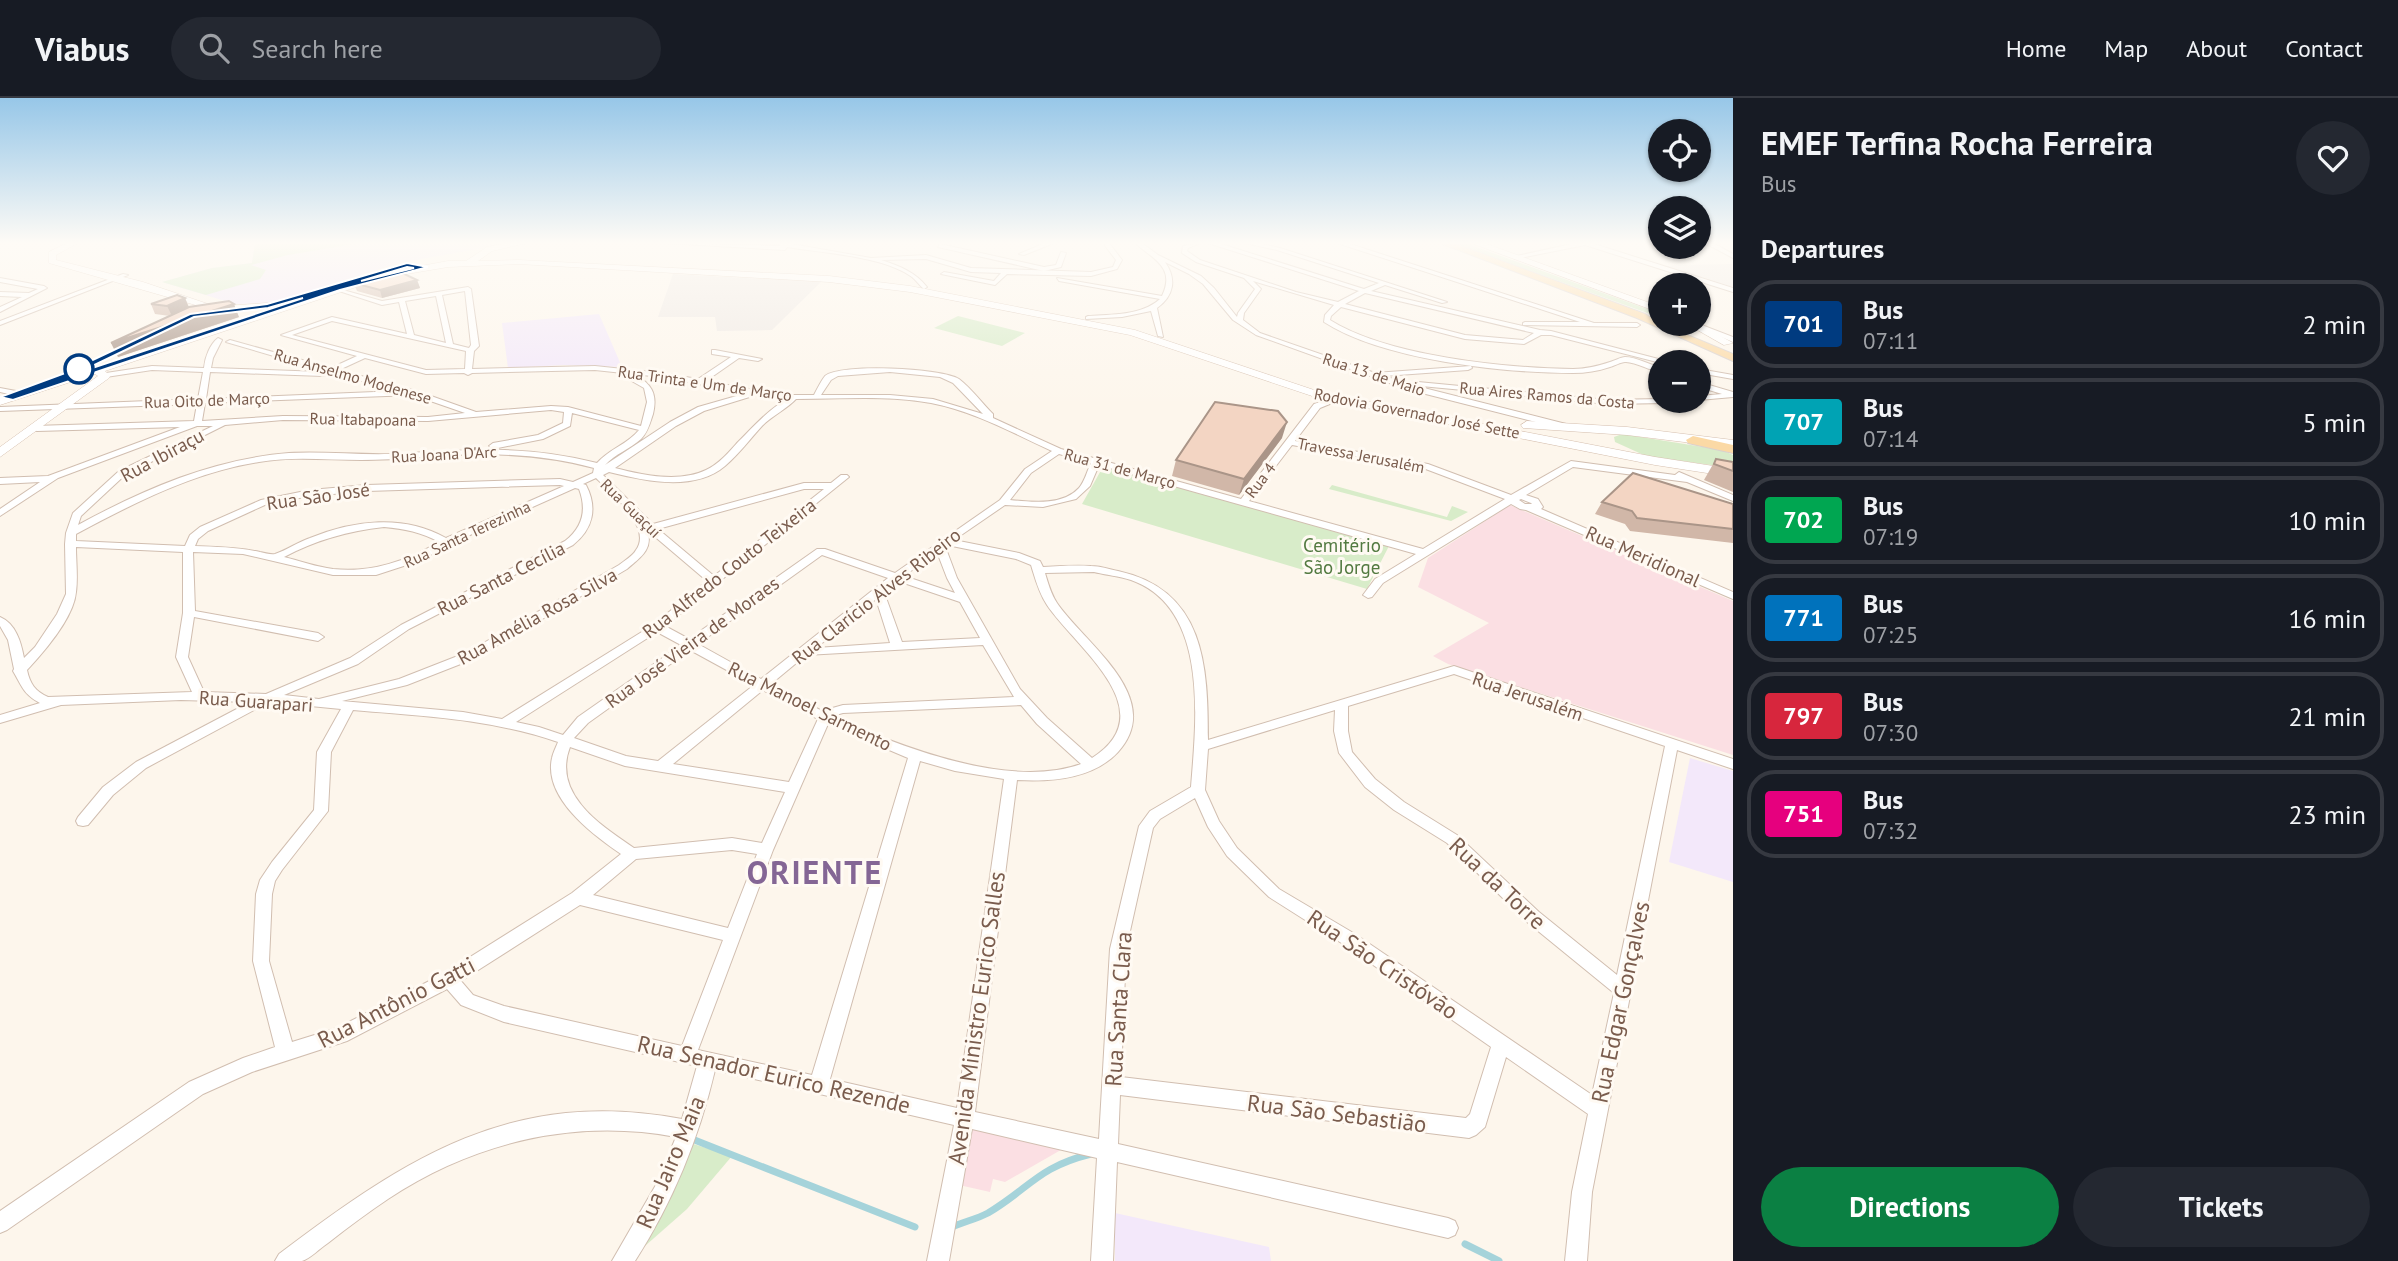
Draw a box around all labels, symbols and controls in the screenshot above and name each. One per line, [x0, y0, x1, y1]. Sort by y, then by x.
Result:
search box [171, 17, 661, 80]
text: Viabus [35, 27, 129, 70]
icon: search [195, 29, 233, 67]
text: Search here [251, 32, 383, 65]
text: Home [2006, 33, 2066, 64]
text: Map [2104, 33, 2148, 64]
text: About [2186, 33, 2247, 64]
text: Contact [2285, 33, 2363, 64]
map controls [1648, 119, 1711, 413]
button: locate [1648, 119, 1711, 182]
text: EMEF Terfina Rocha Ferreira [1761, 121, 2153, 164]
button: heart [2296, 121, 2370, 195]
text: Bus [1761, 169, 1797, 198]
button: layers [1648, 196, 1711, 259]
text: Departures [1761, 232, 1884, 265]
button: + [1648, 273, 1711, 336]
text: Bus [1863, 293, 1903, 326]
text: 701 [1783, 308, 1824, 339]
text: 2 min [2303, 308, 2366, 341]
text: 07:11 [1863, 326, 1918, 355]
street label: Rua Anselmo Modenese [272, 344, 434, 408]
street label: Rua 13 de Maio [1320, 348, 1428, 400]
button: − [1648, 350, 1711, 413]
unlabelled marker [64, 354, 94, 384]
street label: Rua Trinta e Um de Março [617, 361, 793, 405]
street label: Rua Aires Ramos da Costa [1459, 377, 1635, 413]
street label: Rodovia Governador José Sette [1312, 383, 1522, 443]
street label: Rua Oito de Março [144, 388, 270, 412]
text: Bus [1863, 391, 1903, 424]
text: 707 [1783, 406, 1824, 437]
text: 5 min [2303, 406, 2366, 439]
street label: Rua Itabapoana [310, 408, 416, 430]
street label: Rua Ibiraçu [116, 423, 208, 487]
text: 07:14 [1863, 424, 1918, 453]
street label: Travessa Jerusalém [1296, 433, 1426, 477]
street label: Rua Joana D'Arc [391, 441, 497, 467]
street label: Rua 31 de Março [1062, 444, 1178, 492]
street label: Rua 4 [1240, 458, 1280, 502]
street label: Rua Guaçuí [596, 474, 666, 542]
street label: Rua São José [265, 477, 371, 515]
text: Bus [1863, 489, 1903, 522]
street label: Rua Alfredo Couto Teixeira [637, 493, 821, 643]
street label: Rua Santa Terezinha [400, 496, 534, 572]
text: 702 [1783, 504, 1824, 535]
text: 10 min [2288, 504, 2366, 537]
street label: Rua Meridional [1582, 520, 1704, 592]
text: 07:19 [1863, 522, 1918, 551]
street label: Rua Clarício Alves Ribeiro [787, 523, 965, 669]
park label: Cemitério São Jorge [1303, 533, 1381, 579]
street label: Rua Santa Cecília [433, 536, 569, 620]
street label: Rua Amélia Rosa Silva [453, 562, 621, 670]
street label: Rua José Vieira de Moraes [600, 571, 784, 713]
text: Bus [1863, 587, 1903, 620]
text: 771 [1783, 602, 1824, 633]
text: 16 min [2288, 602, 2366, 635]
text: 07:25 [1863, 620, 1918, 649]
street label: Rua Manoel Sarmento [724, 656, 896, 756]
street label: Rua Jerusalém [1469, 666, 1587, 726]
street label: Rua Guarapari [198, 685, 314, 717]
text: Bus [1863, 685, 1903, 718]
text: 797 [1783, 700, 1824, 731]
text: 21 min [2288, 700, 2366, 733]
text: 07:30 [1863, 718, 1918, 747]
text: Bus [1863, 783, 1903, 816]
text: 751 [1783, 798, 1824, 829]
text: 23 min [2288, 798, 2366, 831]
text: 07:32 [1863, 816, 1918, 845]
street label: Rua da Torre [1443, 831, 1553, 935]
district label: ORIENTE [747, 851, 883, 893]
street label: Avenida Ministro Eurico Salles [941, 869, 1011, 1167]
street label: Rua Edgar Gonçalves [1584, 898, 1656, 1106]
street label: Rua São Cristóvão [1302, 903, 1464, 1025]
street label: Rua Santa Clara [1098, 930, 1138, 1088]
street label: Rua Antônio Gatti [312, 950, 480, 1054]
street label: Rua Senador Eurico Rezende [635, 1028, 913, 1120]
street label: Rua São Sebastião [1246, 1088, 1428, 1138]
street label: Rua Jairo Maia [629, 1091, 711, 1233]
button: Directions [1761, 1167, 2059, 1247]
button: Tickets [2073, 1167, 2370, 1247]

